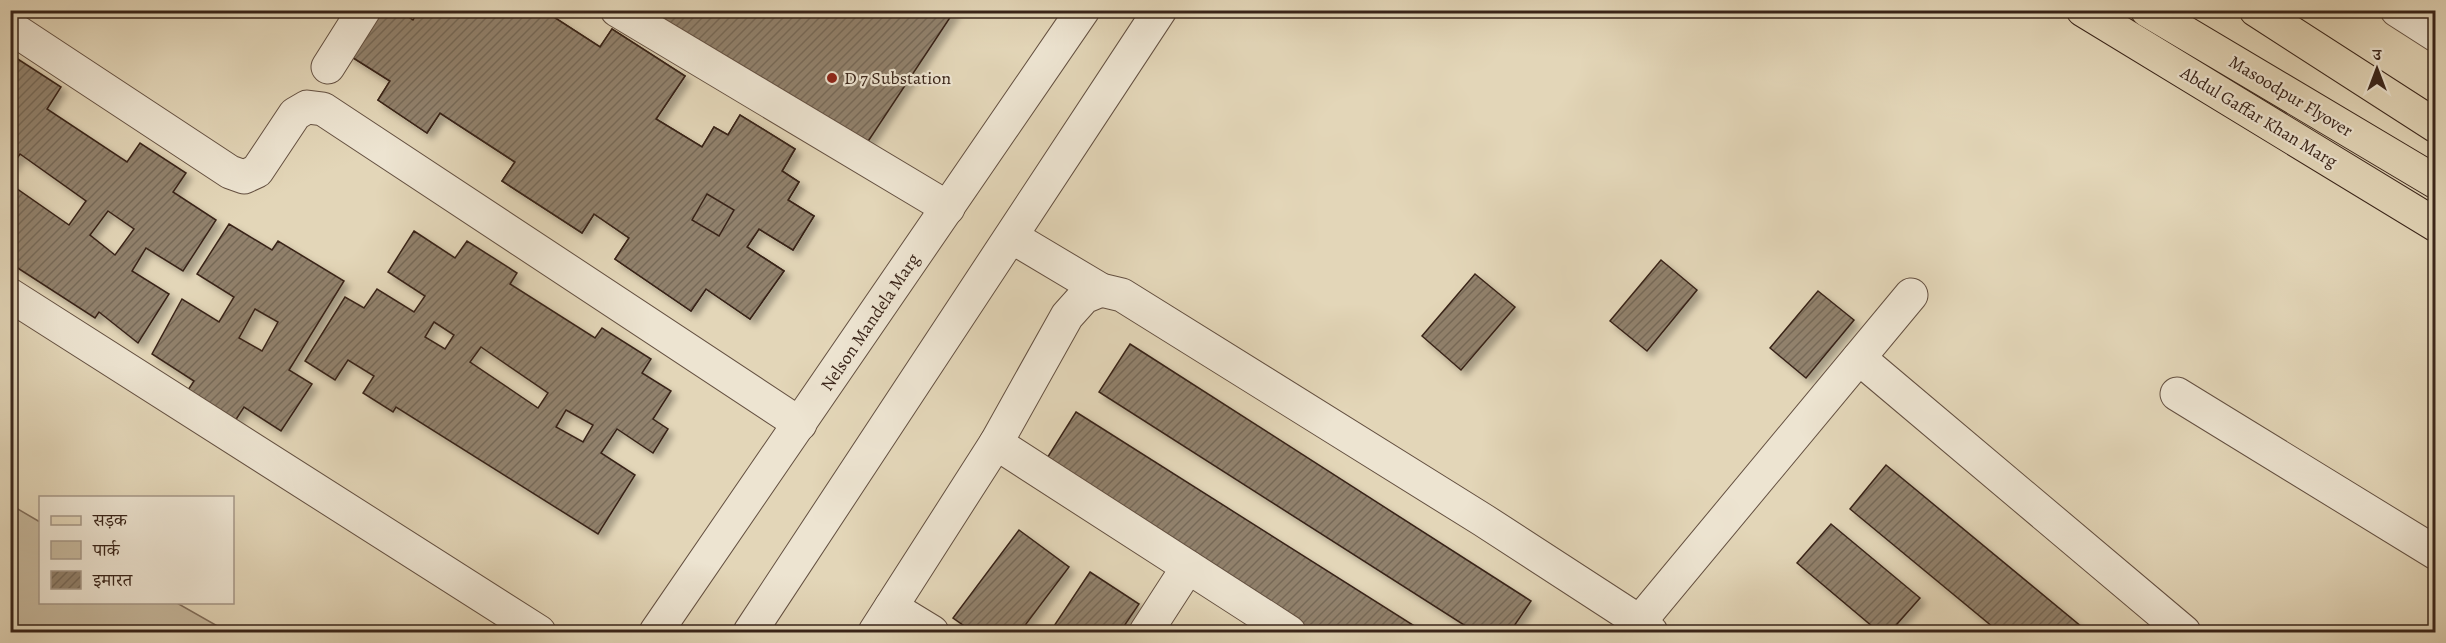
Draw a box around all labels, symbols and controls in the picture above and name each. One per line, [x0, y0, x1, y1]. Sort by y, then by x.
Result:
north arrow [2347, 39, 2407, 99]
text: उ [2372, 44, 2383, 66]
street label: Masoodpur Flyover [2225, 49, 2358, 143]
street label: Abdul Gaffar Khan Marg [2175, 60, 2342, 173]
place label: D 7 Substation [844, 66, 951, 90]
marker: D 7 Substation [825, 71, 839, 85]
street label: Nelson Mandela Marg [815, 248, 925, 396]
legend [39, 496, 234, 604]
text: सड़क [92, 508, 128, 532]
text: पार्क [92, 538, 121, 562]
text: इमारत [92, 568, 133, 592]

